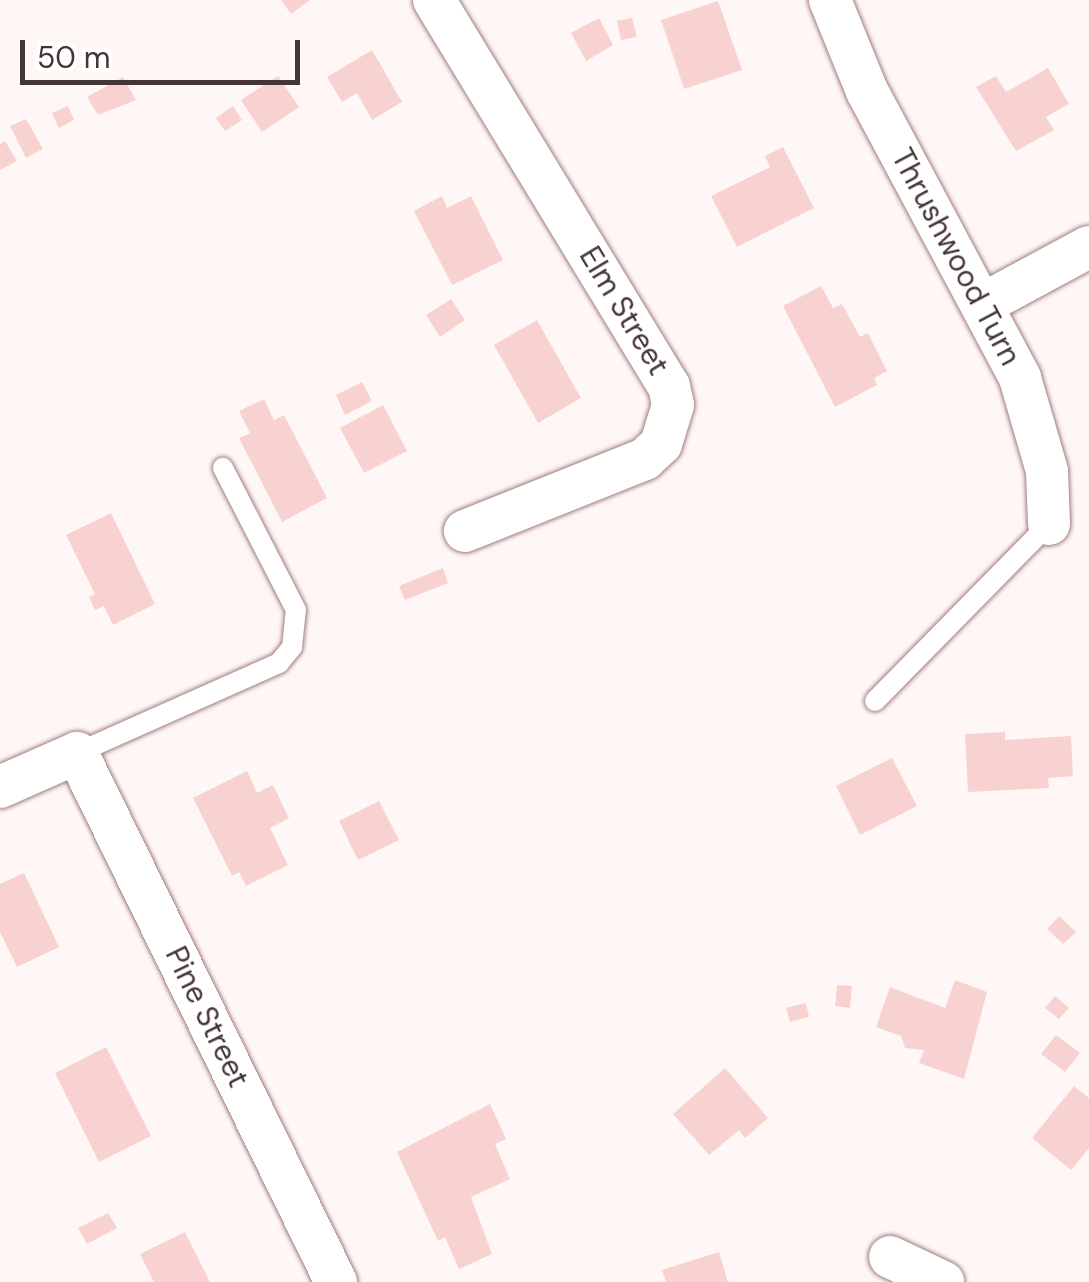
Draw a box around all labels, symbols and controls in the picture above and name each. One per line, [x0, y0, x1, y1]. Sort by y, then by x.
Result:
scale bar [25, 20, 305, 82]
text: 50 m [37, 38, 111, 77]
street label: Thrushwood Turn [884, 143, 1028, 371]
street label: Elm Street [572, 240, 676, 382]
street label: Pine Street [158, 941, 256, 1093]

